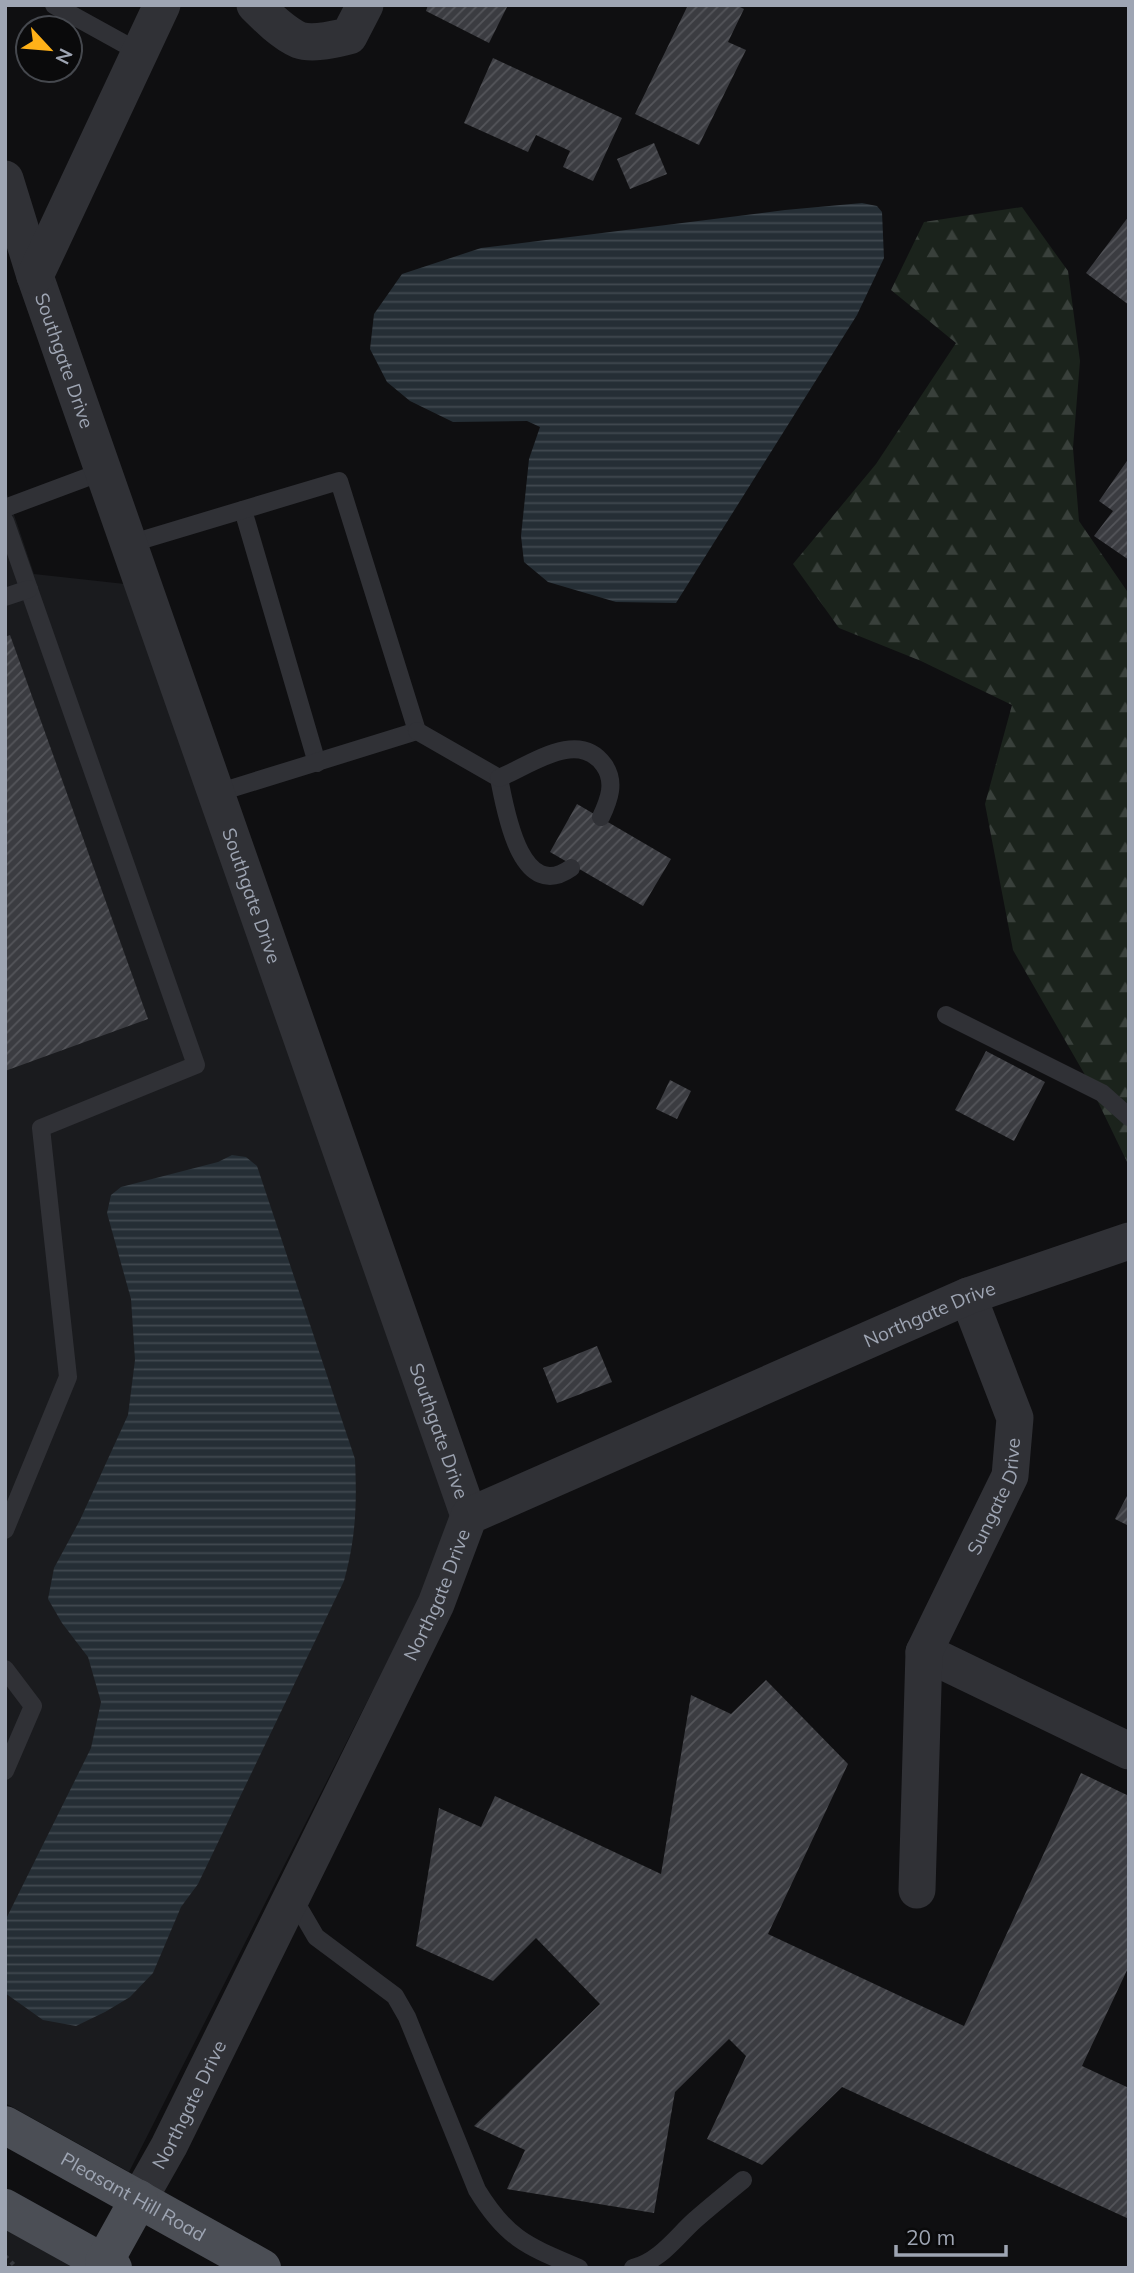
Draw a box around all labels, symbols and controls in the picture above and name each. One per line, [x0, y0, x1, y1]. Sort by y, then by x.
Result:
north arrow [14, 14, 84, 84]
text: N [50, 45, 78, 68]
street label: Southgate Drive [30, 289, 99, 431]
street label: Southgate Drive [217, 825, 287, 967]
street label: Northgate Drive [860, 1276, 998, 1353]
street label: Southgate Drive [404, 1360, 474, 1502]
street label: Sungate Drive [961, 1437, 1025, 1559]
street label: Northgate Drive [398, 1525, 475, 1665]
street label: Northgate Drive [147, 2036, 231, 2173]
street label: Pleasant Hill Road [57, 2147, 210, 2246]
scale bar [896, 2214, 1006, 2258]
text: 20 m [906, 2224, 955, 2250]

